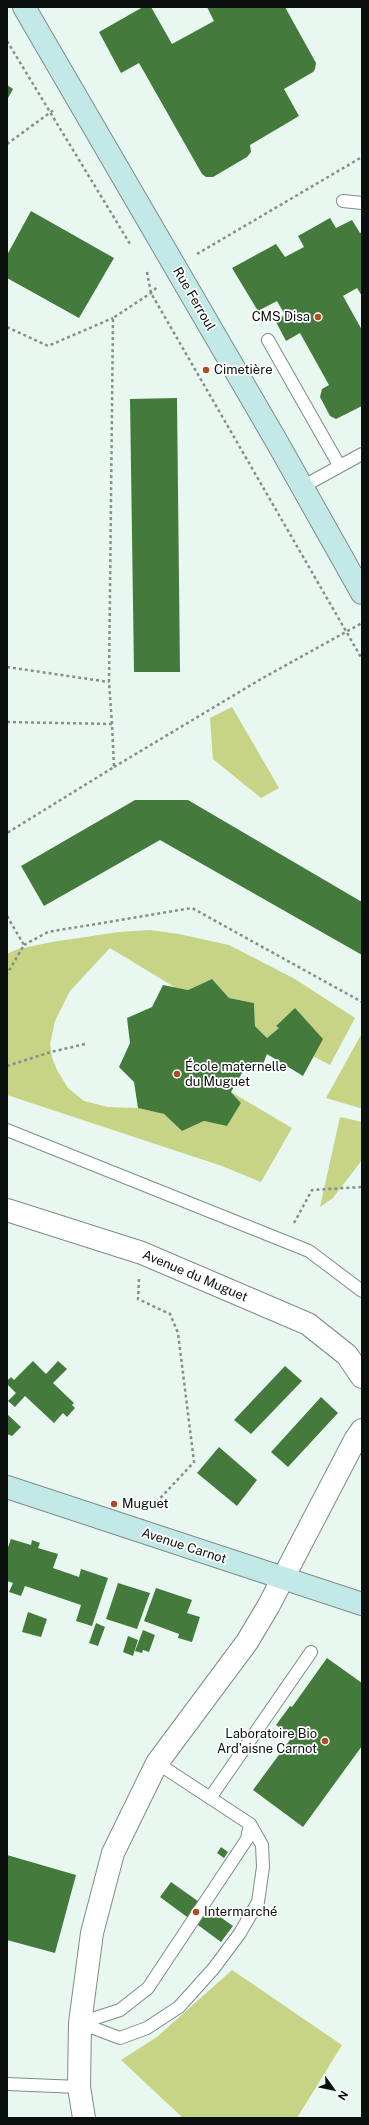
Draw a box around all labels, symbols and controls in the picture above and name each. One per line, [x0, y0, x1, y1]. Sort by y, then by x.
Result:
street label: Rue Ferroul [170, 265, 218, 333]
place label: CMS Disa [252, 309, 310, 325]
marker: CMS Disa [313, 312, 323, 322]
place label: Cimetière [214, 362, 273, 378]
marker: Cimetière [201, 365, 211, 375]
place label: École maternelle du Muguet [185, 1059, 287, 1090]
marker: École maternelle du Muguet [172, 1069, 182, 1079]
street label: Avenue du Muguet [140, 1247, 250, 1305]
place label: Muguet [122, 1496, 169, 1512]
marker: Muguet [109, 1499, 119, 1509]
street label: Avenue Carnot [139, 1525, 229, 1567]
place label: Laboratoire Bio Ard'aisne Carnot [217, 1726, 317, 1757]
marker: Laboratoire Bio Ard'aisne Carnot [320, 1736, 330, 1746]
place label: Intermarché [204, 1904, 277, 1920]
marker: Intermarché [191, 1907, 201, 1917]
north arrow [313, 2069, 353, 2109]
text: N [336, 2089, 350, 2102]

